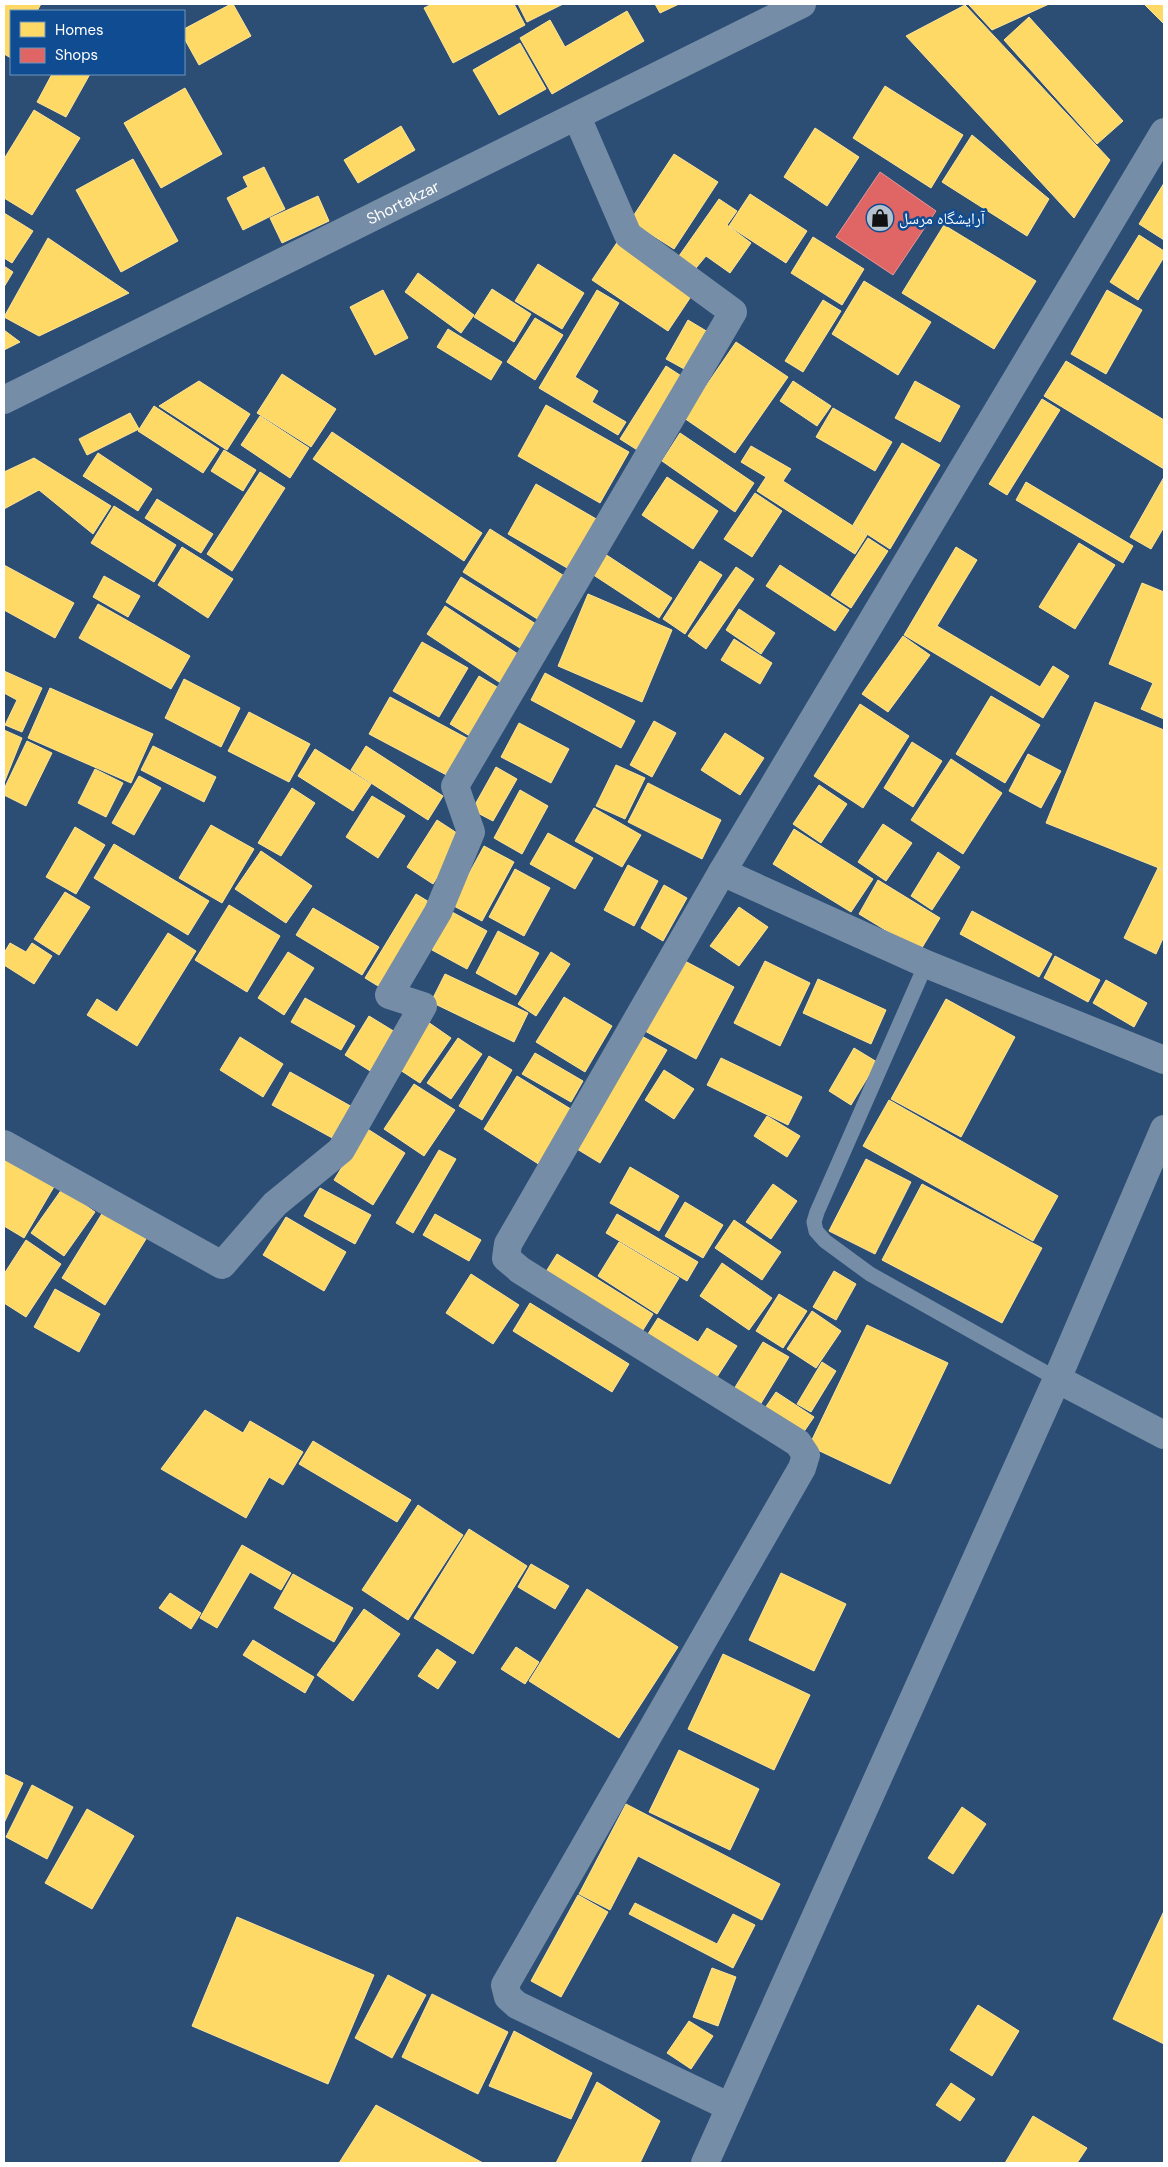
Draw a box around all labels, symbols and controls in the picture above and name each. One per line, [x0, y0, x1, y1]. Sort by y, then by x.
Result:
legend [10, 10, 185, 75]
text: Homes [55, 20, 104, 40]
text: Shops [55, 45, 98, 65]
street label: Shortakzar [363, 175, 443, 229]
shop icon: آرایشگاه مرسل [865, 203, 895, 233]
place label: آرایشگاه مرسل [899, 208, 986, 229]

